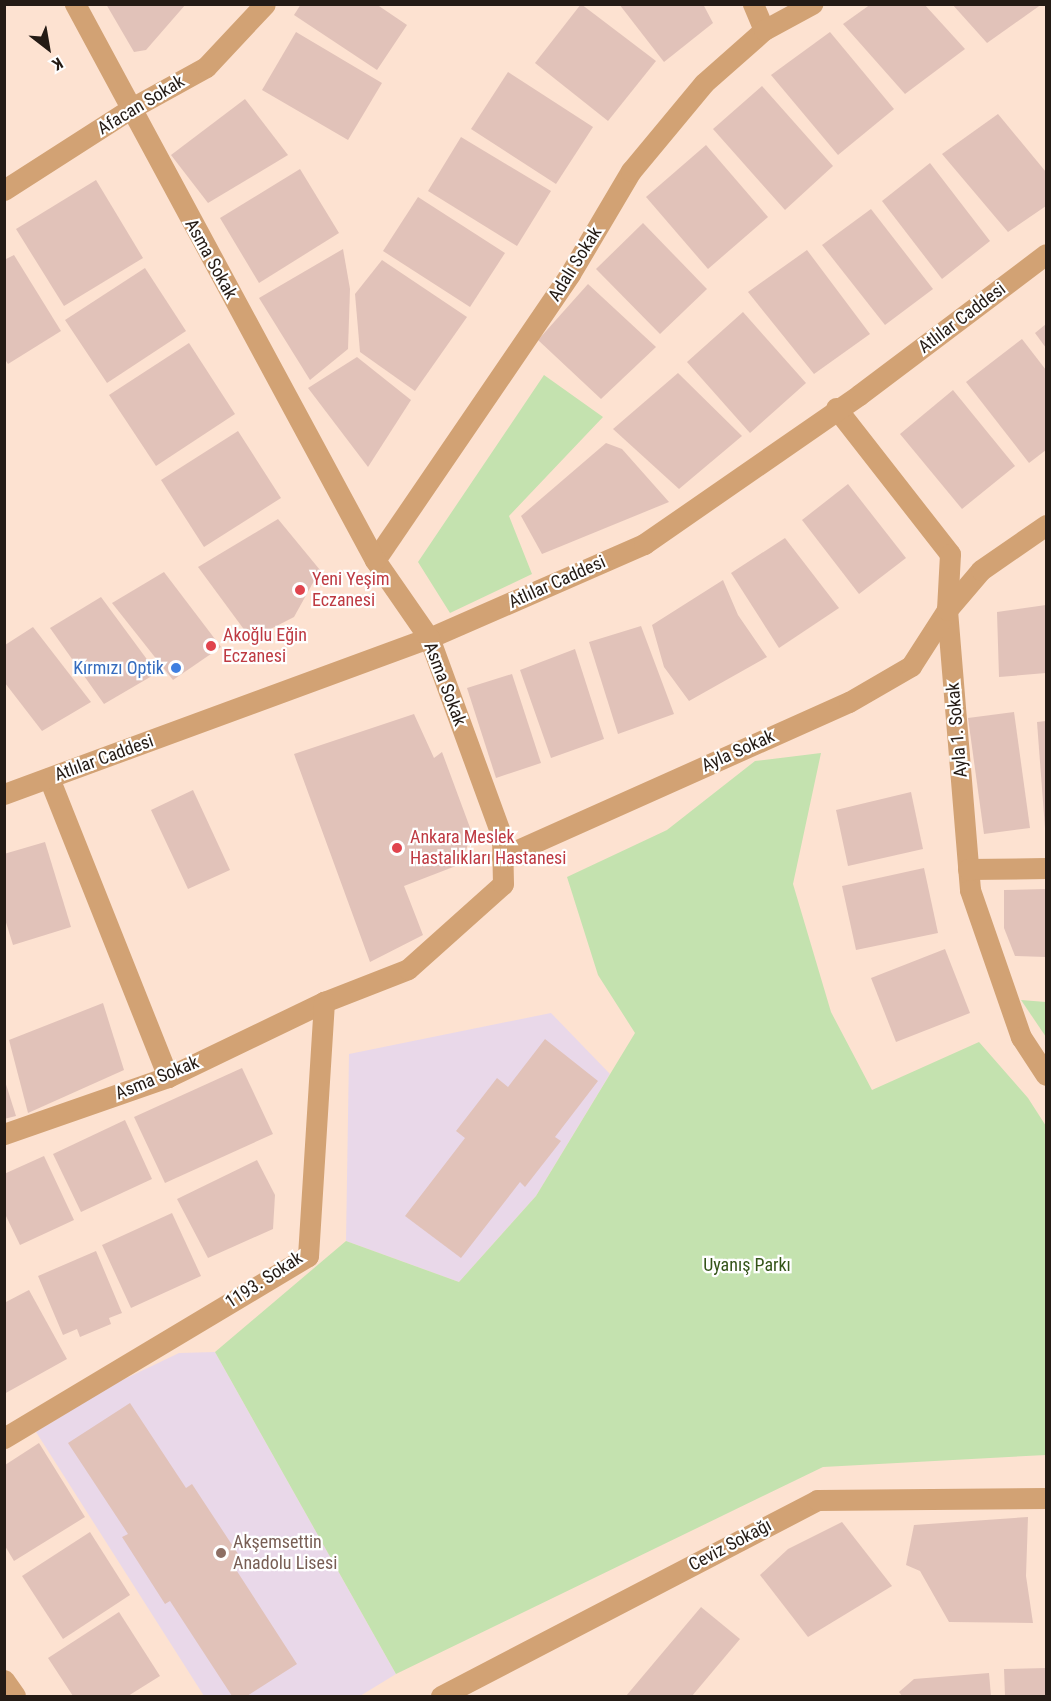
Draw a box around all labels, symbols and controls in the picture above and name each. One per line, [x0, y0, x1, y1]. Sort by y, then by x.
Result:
north arrow [18, 18, 78, 78]
text: K [49, 53, 66, 74]
street label: Afacan Sokak [94, 71, 188, 139]
street label: Asma Sokak [180, 215, 242, 303]
street label: Adalı Sokak [544, 223, 606, 305]
street label: Atlılar Caddesi [914, 278, 1010, 358]
street label: Atlılar Caddesi [505, 551, 609, 613]
place label: Yeni Yeşim Eczanesi [312, 569, 390, 612]
marker: Yeni Yeşim Eczanesi [293, 583, 307, 597]
place label: Akoğlu Eğin Eczanesi [223, 625, 307, 668]
marker: Akoğlu Eğin Eczanesi [204, 639, 218, 653]
street label: Asma Sokak [419, 639, 471, 729]
place label: Kırmızı Optik [73, 657, 164, 679]
marker: Kırmızı Optik [169, 661, 183, 675]
street label: Ayla 1. Sokak [942, 682, 972, 778]
street label: Ayla Sokak [698, 725, 778, 777]
street label: Atlılar Caddesi [52, 730, 156, 786]
place label: Ankara Meslek Hastalıkları Hastanesi [410, 827, 566, 870]
marker: Ankara Meslek Hastalıkları Hastanesi [388, 839, 406, 857]
street label: Asma Sokak [112, 1051, 202, 1105]
street label: 1193. Sokak [221, 1247, 307, 1313]
park label: Uyanış Parkı [703, 1254, 791, 1276]
street label: Ceviz Sokağı [685, 1514, 775, 1576]
place label: Akşemsettin Anadolu Lisesi [233, 1532, 337, 1574]
marker: Akşemsettin Anadolu Lisesi [214, 1546, 228, 1560]

